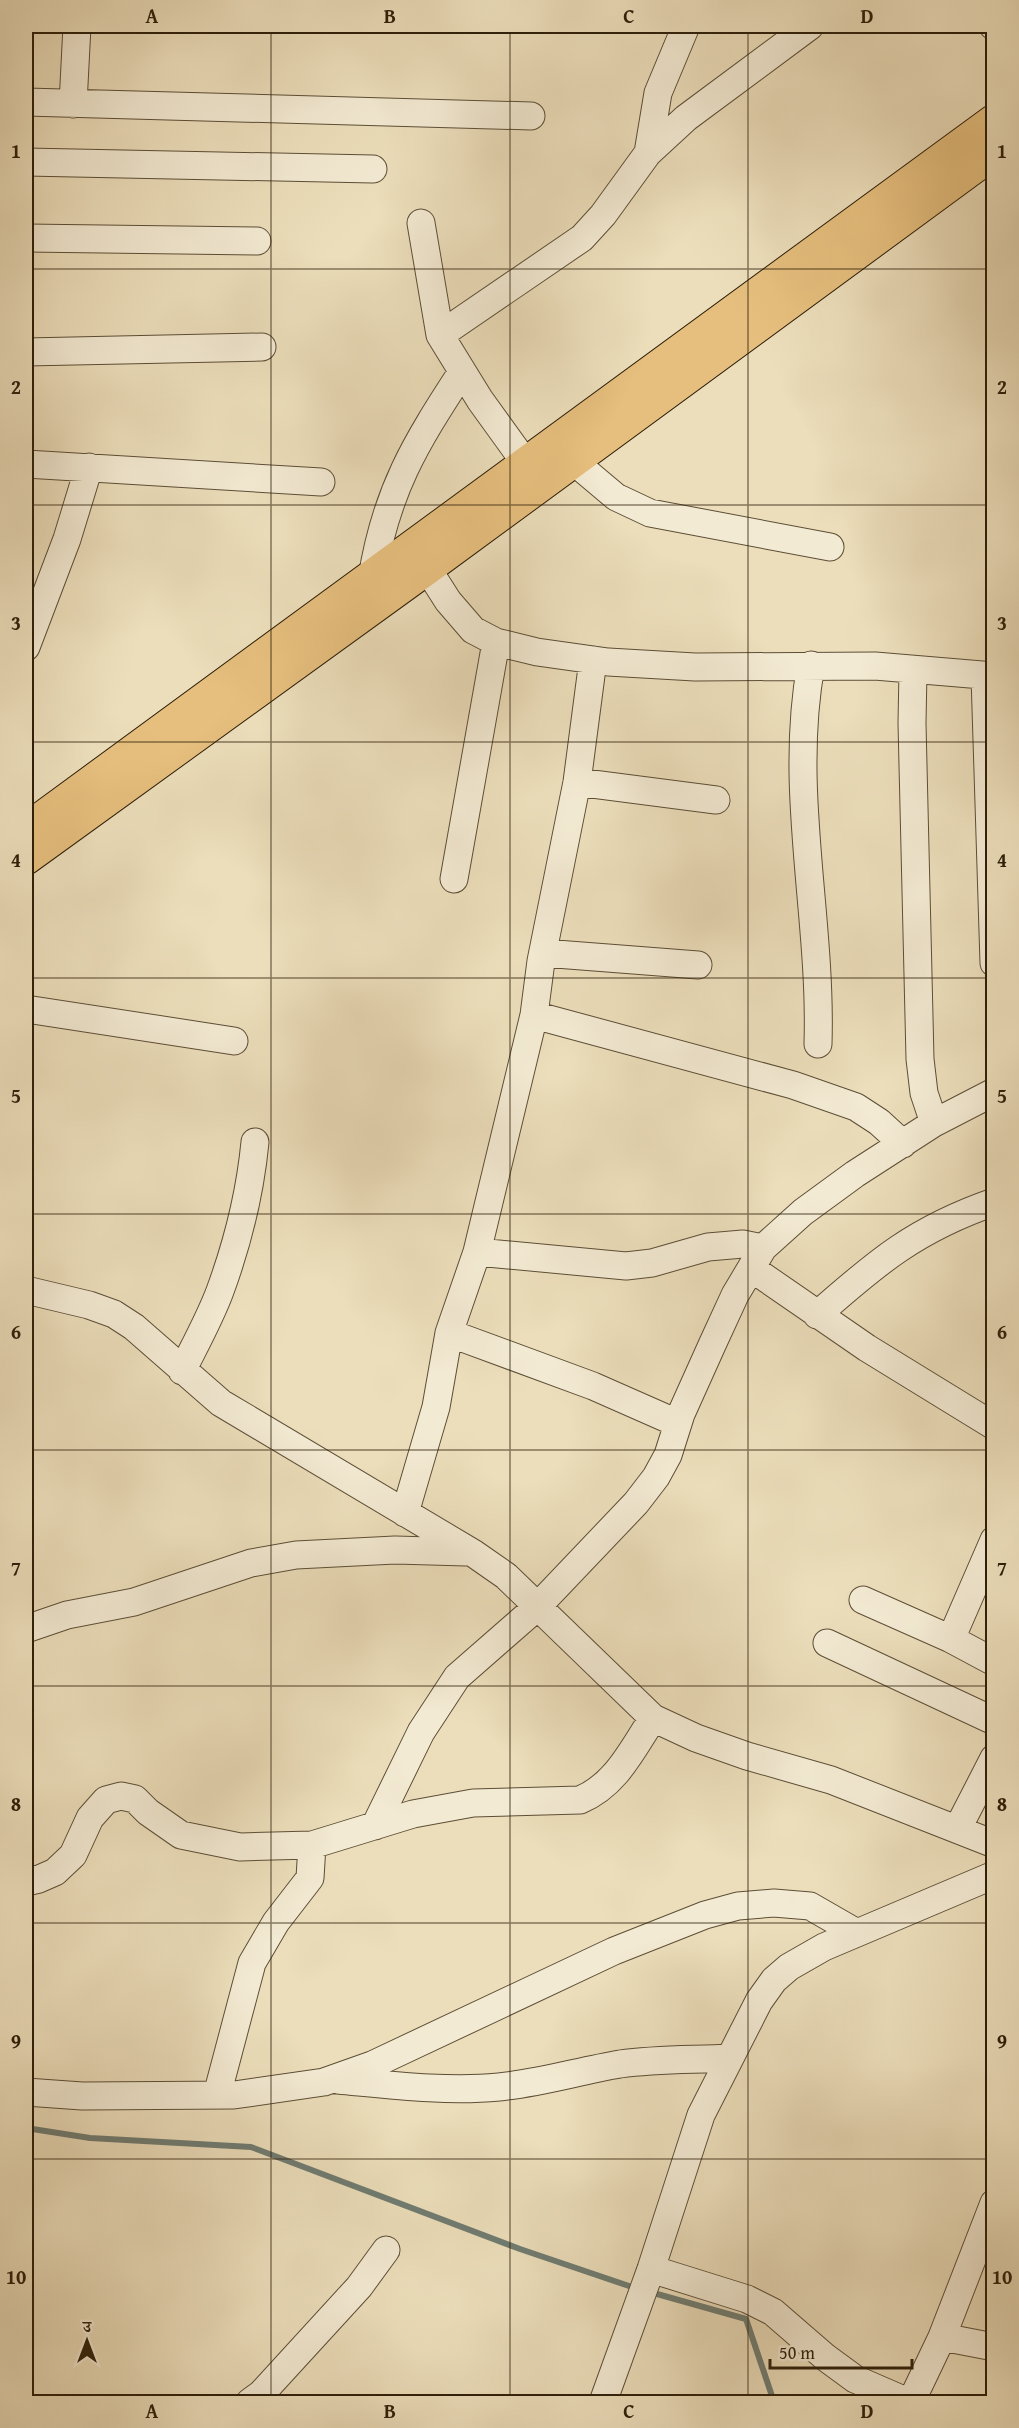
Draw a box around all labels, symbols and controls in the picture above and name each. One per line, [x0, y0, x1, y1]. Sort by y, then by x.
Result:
text: A [146, 1, 159, 30]
text: B [384, 1, 396, 30]
text: C [623, 1, 635, 30]
text: D [860, 1, 874, 30]
text: 1 [11, 136, 21, 165]
text: 1 [997, 136, 1007, 165]
text: 2 [11, 372, 21, 401]
text: 2 [997, 372, 1007, 401]
text: 3 [11, 608, 21, 637]
text: 3 [997, 608, 1007, 637]
text: 4 [11, 845, 21, 874]
text: 4 [997, 845, 1007, 874]
text: 5 [11, 1081, 21, 1110]
text: 5 [997, 1081, 1007, 1110]
text: 6 [11, 1317, 21, 1346]
text: 6 [997, 1317, 1007, 1346]
text: 7 [11, 1553, 21, 1582]
text: 7 [997, 1553, 1007, 1582]
text: 8 [11, 1789, 21, 1818]
text: 8 [997, 1789, 1007, 1818]
text: 9 [11, 2026, 21, 2055]
text: 9 [997, 2026, 1007, 2055]
text: 10 [6, 2262, 26, 2291]
text: 10 [992, 2262, 1012, 2291]
north arrow [57, 2311, 117, 2371]
text: उ [82, 2314, 93, 2338]
scale bar [770, 2332, 912, 2370]
text: 50 m [779, 2339, 815, 2366]
text: A [146, 2396, 159, 2425]
text: B [384, 2396, 396, 2425]
text: C [623, 2396, 635, 2425]
text: D [860, 2396, 874, 2425]

